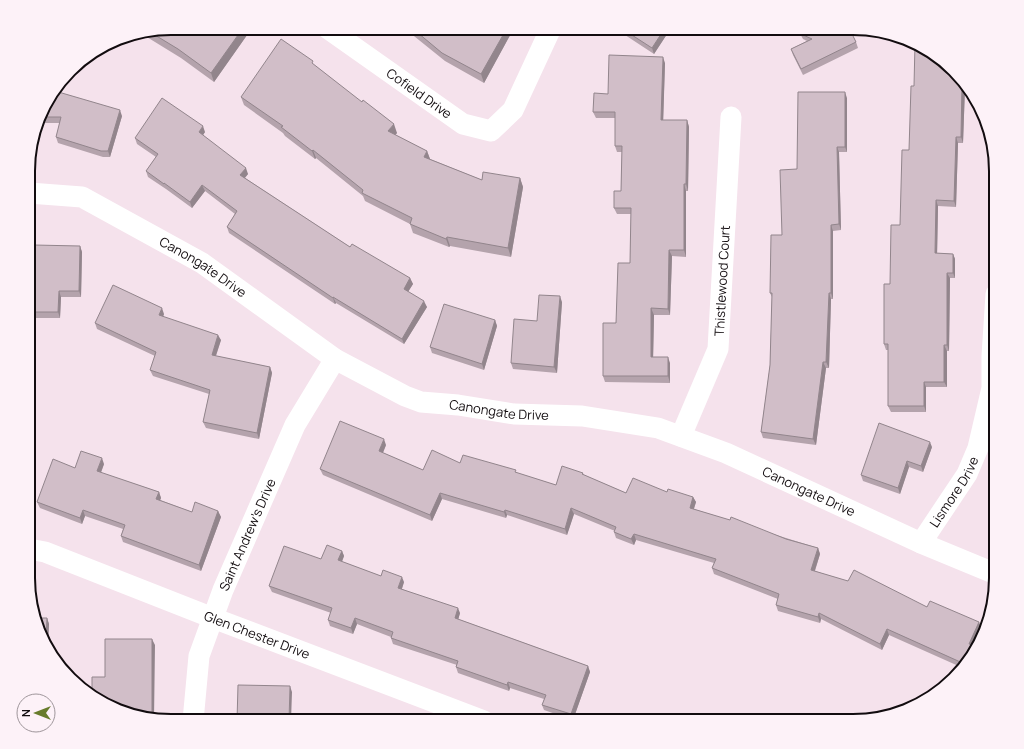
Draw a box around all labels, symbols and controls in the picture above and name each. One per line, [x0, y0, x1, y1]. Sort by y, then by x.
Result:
street label: Cofield Drive [383, 64, 456, 123]
street label: Thistlewood Court [710, 225, 734, 337]
street label: Canongate Drive [156, 232, 251, 302]
street label: Canongate Drive [449, 395, 550, 424]
street label: Lismore Drive [925, 453, 983, 531]
street label: Canongate Drive [760, 462, 859, 521]
street label: Saint Andrew's Drive [215, 475, 280, 594]
street label: Glen Chester Drive [202, 606, 313, 663]
north arrow [16, 693, 56, 733]
text: N [18, 709, 33, 717]

